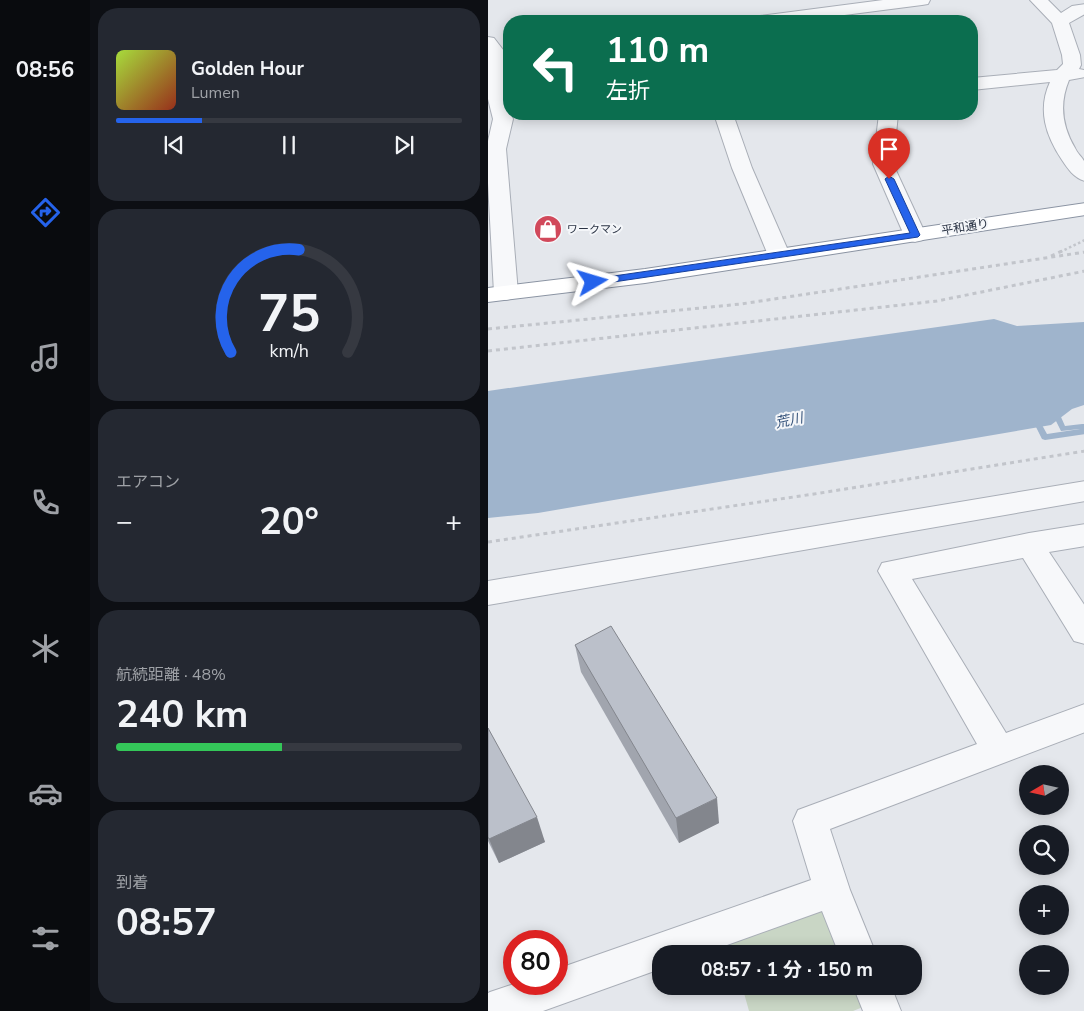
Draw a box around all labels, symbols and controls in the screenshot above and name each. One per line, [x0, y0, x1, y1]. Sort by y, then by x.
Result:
text: 110 m [606, 27, 709, 74]
icon: left [523, 35, 588, 100]
text: 08:56 [16, 55, 74, 85]
text: Golden Hour [191, 56, 304, 82]
text: 左折 [606, 76, 650, 106]
text: Lumen [191, 82, 240, 104]
pin [868, 128, 910, 179]
icon: previous [160, 131, 188, 159]
icon: pause [275, 131, 303, 159]
icon: next [390, 131, 418, 159]
icon: arrive [875, 135, 903, 163]
icon: directions [28, 195, 63, 230]
shop icon: ワークマン [533, 214, 563, 244]
street label: 平和通り [940, 215, 990, 239]
place label: ワークマン [567, 222, 622, 237]
position arrow [566, 255, 618, 307]
text: 75 [258, 278, 320, 349]
text: km/h [269, 339, 309, 363]
icon: music [28, 340, 63, 375]
water label: 荒川 [773, 408, 807, 433]
text: エアコン [116, 471, 180, 493]
icon: phone [28, 485, 63, 520]
text: 20° [259, 496, 319, 547]
text: − [116, 503, 133, 541]
text: + [445, 503, 462, 541]
icon: climate [28, 631, 63, 666]
text: 航続距離 · 48% [116, 664, 226, 686]
text: 240 km [116, 689, 248, 740]
north arrow [1019, 765, 1069, 815]
map controls [1019, 765, 1069, 995]
icon: car [28, 776, 63, 811]
button: search [1019, 825, 1069, 875]
text: 到着 [116, 872, 148, 894]
button: + [1019, 885, 1069, 935]
text: 08:57 [116, 897, 217, 948]
icon: filters [28, 921, 63, 956]
speed limit sign: 80 [503, 930, 568, 995]
button: − [1019, 945, 1069, 995]
text: 08:57 · 1 分 · 150 m [701, 957, 873, 983]

